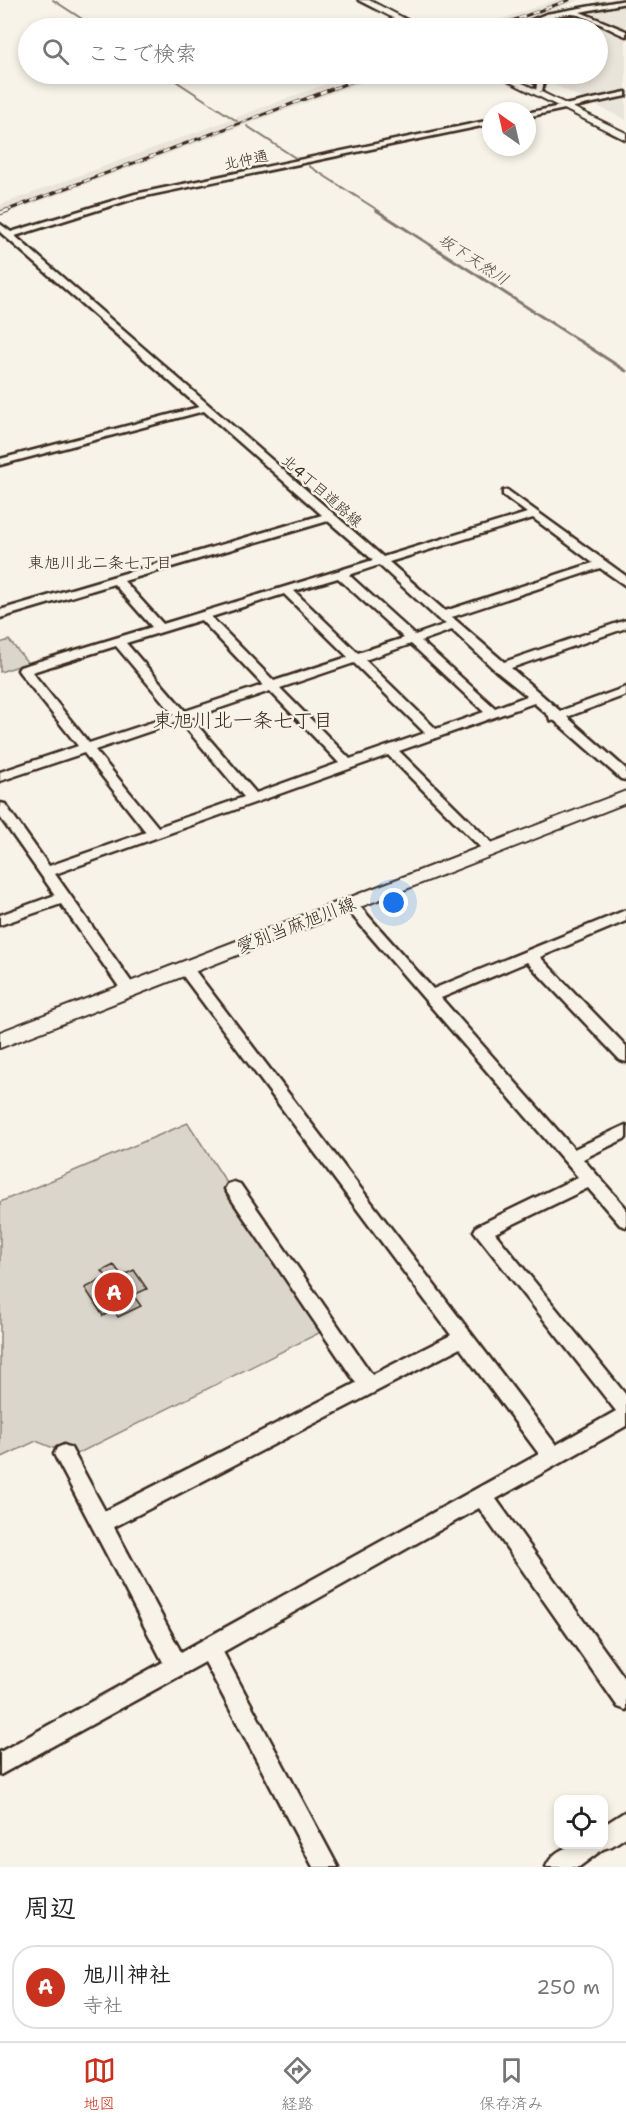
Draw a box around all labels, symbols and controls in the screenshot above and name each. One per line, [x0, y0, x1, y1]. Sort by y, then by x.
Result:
search box [18, 18, 608, 84]
icon: search [39, 35, 72, 68]
text: ここで検索 [87, 39, 197, 68]
north arrow [482, 102, 536, 156]
street label: 北仲通 [222, 146, 270, 174]
water label: 坂下天然川 [434, 229, 513, 290]
street label: 北4丁目道路線 [278, 450, 366, 532]
district label: 東旭川北二条七丁目 [28, 552, 172, 573]
district label: 東旭川北一条七丁目 [153, 707, 333, 733]
your location [379, 888, 408, 917]
street label: 愛別当麻旭川線 [233, 891, 359, 959]
pin: A [94, 1270, 134, 1314]
map controls [554, 1795, 608, 1849]
button: locate [554, 1795, 608, 1849]
text: 周辺 [24, 1890, 76, 1925]
text: 旭川神社 [83, 1960, 171, 1989]
text: A [38, 1974, 53, 2000]
text: 250 m [536, 1974, 600, 2000]
text: 寺社 [83, 1992, 123, 2018]
tab: 地図 [83, 2054, 116, 2114]
tab: 経路 [281, 2054, 314, 2114]
tab: 保存済み [479, 2054, 543, 2114]

